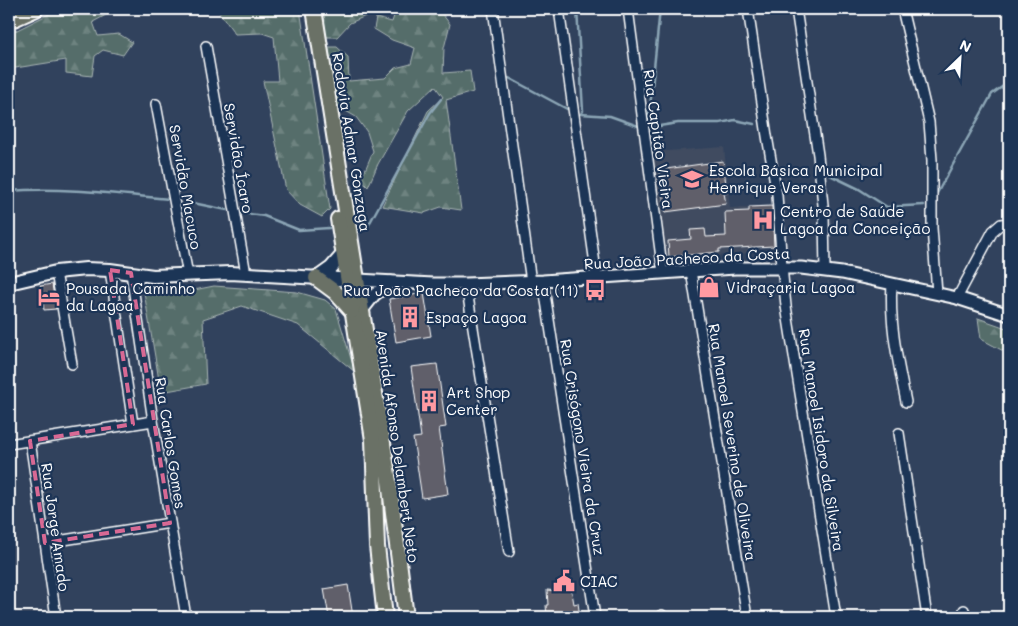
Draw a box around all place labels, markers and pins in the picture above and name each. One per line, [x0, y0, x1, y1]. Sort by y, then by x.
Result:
place label: Escola Básica Municipal Henrique Veras [709, 160, 883, 197]
school or university icon: Escola Básica Municipal Henrique Veras [679, 166, 705, 192]
place label: Centro de Saúde Lagoa da Conceição [780, 201, 930, 238]
hospital icon: Centro de Saúde Lagoa da Conceição [750, 207, 776, 233]
shop icon: Vidraçaria Lagoa [696, 274, 722, 300]
bus stop icon: Rua João Pacheco da Costa (11) [582, 277, 608, 303]
place label: Vidraçaria Lagoa [726, 277, 855, 297]
place label: Pousada Caminho da Lagoa [66, 278, 195, 315]
place label: Rua João Pacheco da Costa (11) [343, 280, 578, 300]
hotel icon: Pousada Caminho da Lagoa [36, 284, 62, 310]
building icon: Espaço Lagoa [397, 304, 423, 330]
place label: Espaço Lagoa [426, 307, 527, 327]
place label: Art Shop Center [446, 382, 510, 419]
building icon: Art Shop Center [416, 388, 442, 414]
public building icon: CIAC [551, 568, 577, 594]
place label: CIAC [580, 571, 618, 591]

